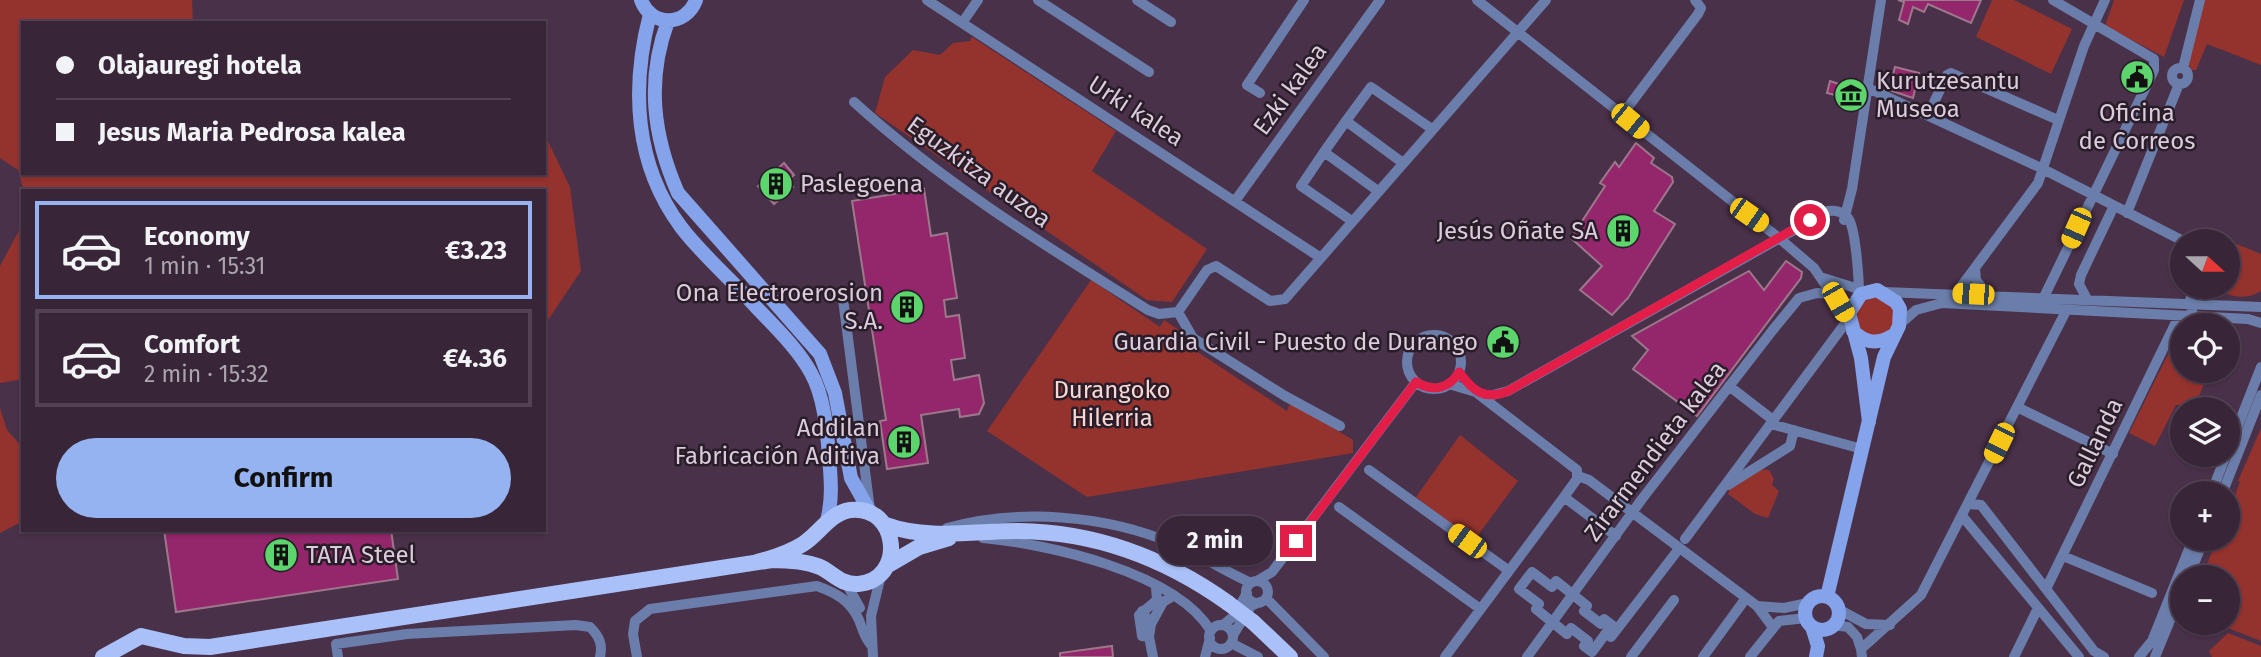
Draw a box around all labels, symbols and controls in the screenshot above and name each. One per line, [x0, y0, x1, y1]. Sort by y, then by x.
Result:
street label: Ezki kalea [1247, 38, 1333, 140]
text: Olajauregi hotela [98, 50, 302, 81]
public building icon: Oficina de Correos [2118, 58, 2156, 96]
place label: Kurutzesantu Museoa [1876, 67, 2020, 123]
street label: Urki kalea [1083, 70, 1189, 152]
museum icon: Kurutzesantu Museoa [1832, 76, 1870, 114]
place label: Oficina de Correos [2079, 99, 2195, 155]
car [1608, 100, 1653, 142]
street label: Eguzkitza auzoa [902, 111, 1056, 233]
text: Jesus Maria Pedrosa kalea [98, 117, 406, 148]
building icon: Paslegoena [757, 165, 795, 203]
place label: Paslegoena [800, 170, 923, 198]
car [1726, 194, 1773, 236]
route start [1794, 204, 1826, 236]
car [2058, 205, 2095, 251]
building icon: Jesús Oñate SA [1604, 212, 1642, 250]
place label: Jesús Oñate SA [1437, 217, 1598, 245]
icon: car [60, 219, 123, 282]
text: Economy [144, 221, 250, 252]
north arrow [2170, 229, 2240, 299]
map controls [2170, 229, 2240, 635]
text: €3.23 [445, 235, 507, 266]
text: 1 min · 15:31 [144, 252, 266, 280]
place label: Ona Electroerosion S.A. [676, 279, 883, 335]
car [1819, 279, 1858, 325]
car [1952, 282, 1995, 306]
building icon: Ona Electroerosion S.A. [888, 288, 926, 326]
button: locate [2170, 313, 2240, 383]
public building icon: Guardia Civil - Puesto de Durango [1484, 323, 1522, 361]
icon: car [60, 327, 123, 390]
place label: Guardia Civil - Puesto de Durango [1113, 328, 1478, 356]
text: Comfort [144, 329, 240, 360]
text: €4.36 [443, 343, 507, 374]
street label: Zirarmendieta kalea [1578, 356, 1732, 546]
text: 2 min · 15:32 [144, 360, 269, 388]
park label: Durangoko Hilerria [1053, 376, 1171, 432]
street label: Gallanda [2061, 394, 2129, 492]
button: layers [2170, 397, 2240, 467]
place label: Addilan Fabricación Aditiva [675, 414, 880, 470]
car [1981, 420, 2018, 466]
building icon: Addilan Fabricación Aditiva [885, 423, 923, 461]
button: Confirm [56, 438, 511, 518]
button: + [2170, 481, 2240, 551]
callout: 2 min [1156, 516, 1272, 566]
car [1444, 520, 1491, 562]
route end [1280, 525, 1312, 557]
text: 2 min [1187, 526, 1243, 554]
building icon: TATA Steel [262, 536, 300, 574]
place label: TATA Steel [306, 541, 416, 569]
button: − [2170, 565, 2240, 635]

